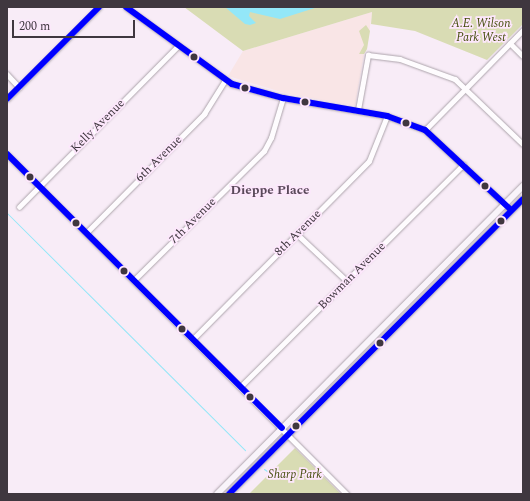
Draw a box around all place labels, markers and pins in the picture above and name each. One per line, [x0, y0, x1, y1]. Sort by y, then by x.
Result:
unlabelled marker [189, 52, 199, 62]
unlabelled marker [240, 83, 250, 93]
unlabelled marker [300, 97, 310, 107]
unlabelled marker [401, 118, 411, 128]
unlabelled marker [25, 172, 35, 182]
unlabelled marker [480, 181, 490, 191]
unlabelled marker [496, 216, 506, 226]
unlabelled marker [71, 218, 81, 228]
unlabelled marker [119, 266, 129, 276]
unlabelled marker [177, 324, 187, 334]
unlabelled marker [375, 338, 385, 348]
unlabelled marker [245, 392, 255, 402]
unlabelled marker [291, 421, 301, 431]

